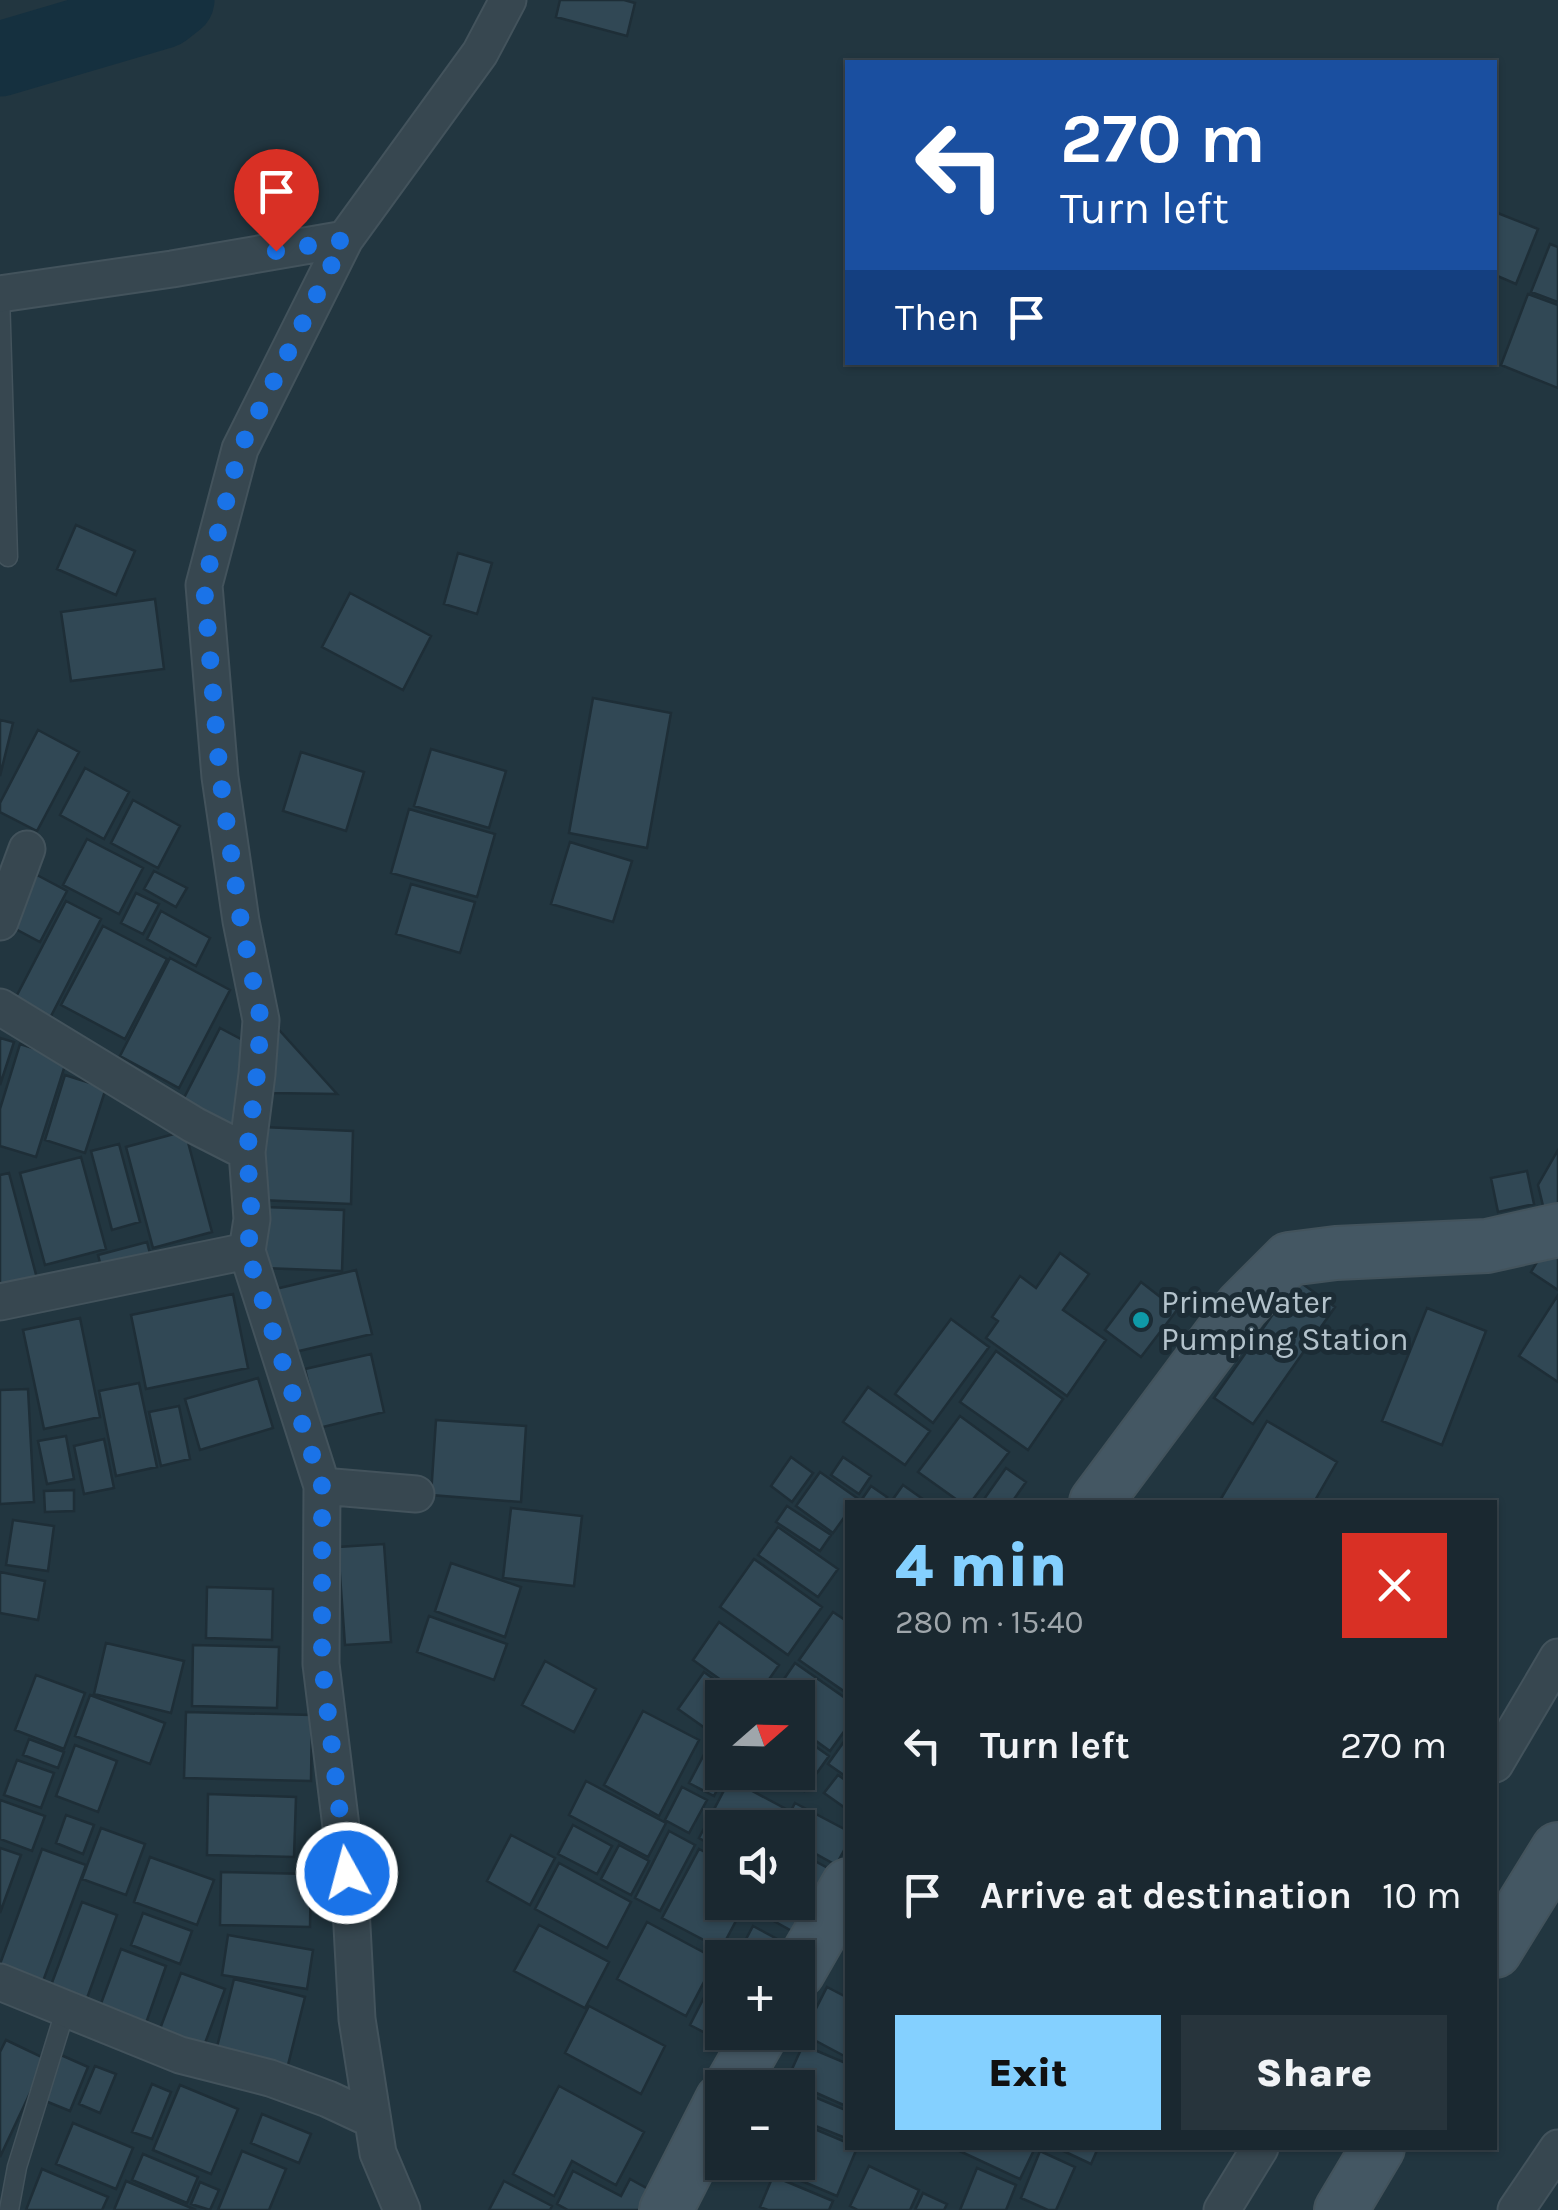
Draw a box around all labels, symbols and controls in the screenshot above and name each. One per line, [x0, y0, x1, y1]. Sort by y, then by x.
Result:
text: 270 m [1060, 98, 1266, 180]
icon: left [895, 100, 1025, 230]
pin [234, 149, 319, 252]
icon: arrive [249, 164, 304, 219]
text: Turn left [1060, 182, 1229, 234]
icon: arrive [999, 290, 1054, 345]
text: Then [895, 295, 979, 340]
place label: PrimeWater Pumping Station [1161, 1284, 1409, 1358]
marker: PrimeWater Pumping Station [1130, 1309, 1152, 1331]
text: 4 min [895, 1531, 1067, 1601]
button: close [1342, 1533, 1447, 1638]
text: 280 m · 15:40 [895, 1604, 1084, 1641]
north arrow [705, 1680, 815, 1790]
map controls [705, 1680, 815, 2180]
icon: left [895, 1718, 950, 1773]
text: Turn left [980, 1723, 1130, 1768]
text: 270 m [1340, 1723, 1447, 1768]
button: sound [705, 1810, 815, 1920]
position arrow [295, 1821, 399, 1925]
icon: arrive [895, 1868, 950, 1923]
text: Arrive at destination [980, 1873, 1352, 1918]
text: 10 m [1382, 1873, 1462, 1918]
button: + [705, 1940, 815, 2050]
button: Exit [895, 2015, 1161, 2130]
button: Share [1181, 2015, 1447, 2130]
button: − [705, 2070, 815, 2180]

